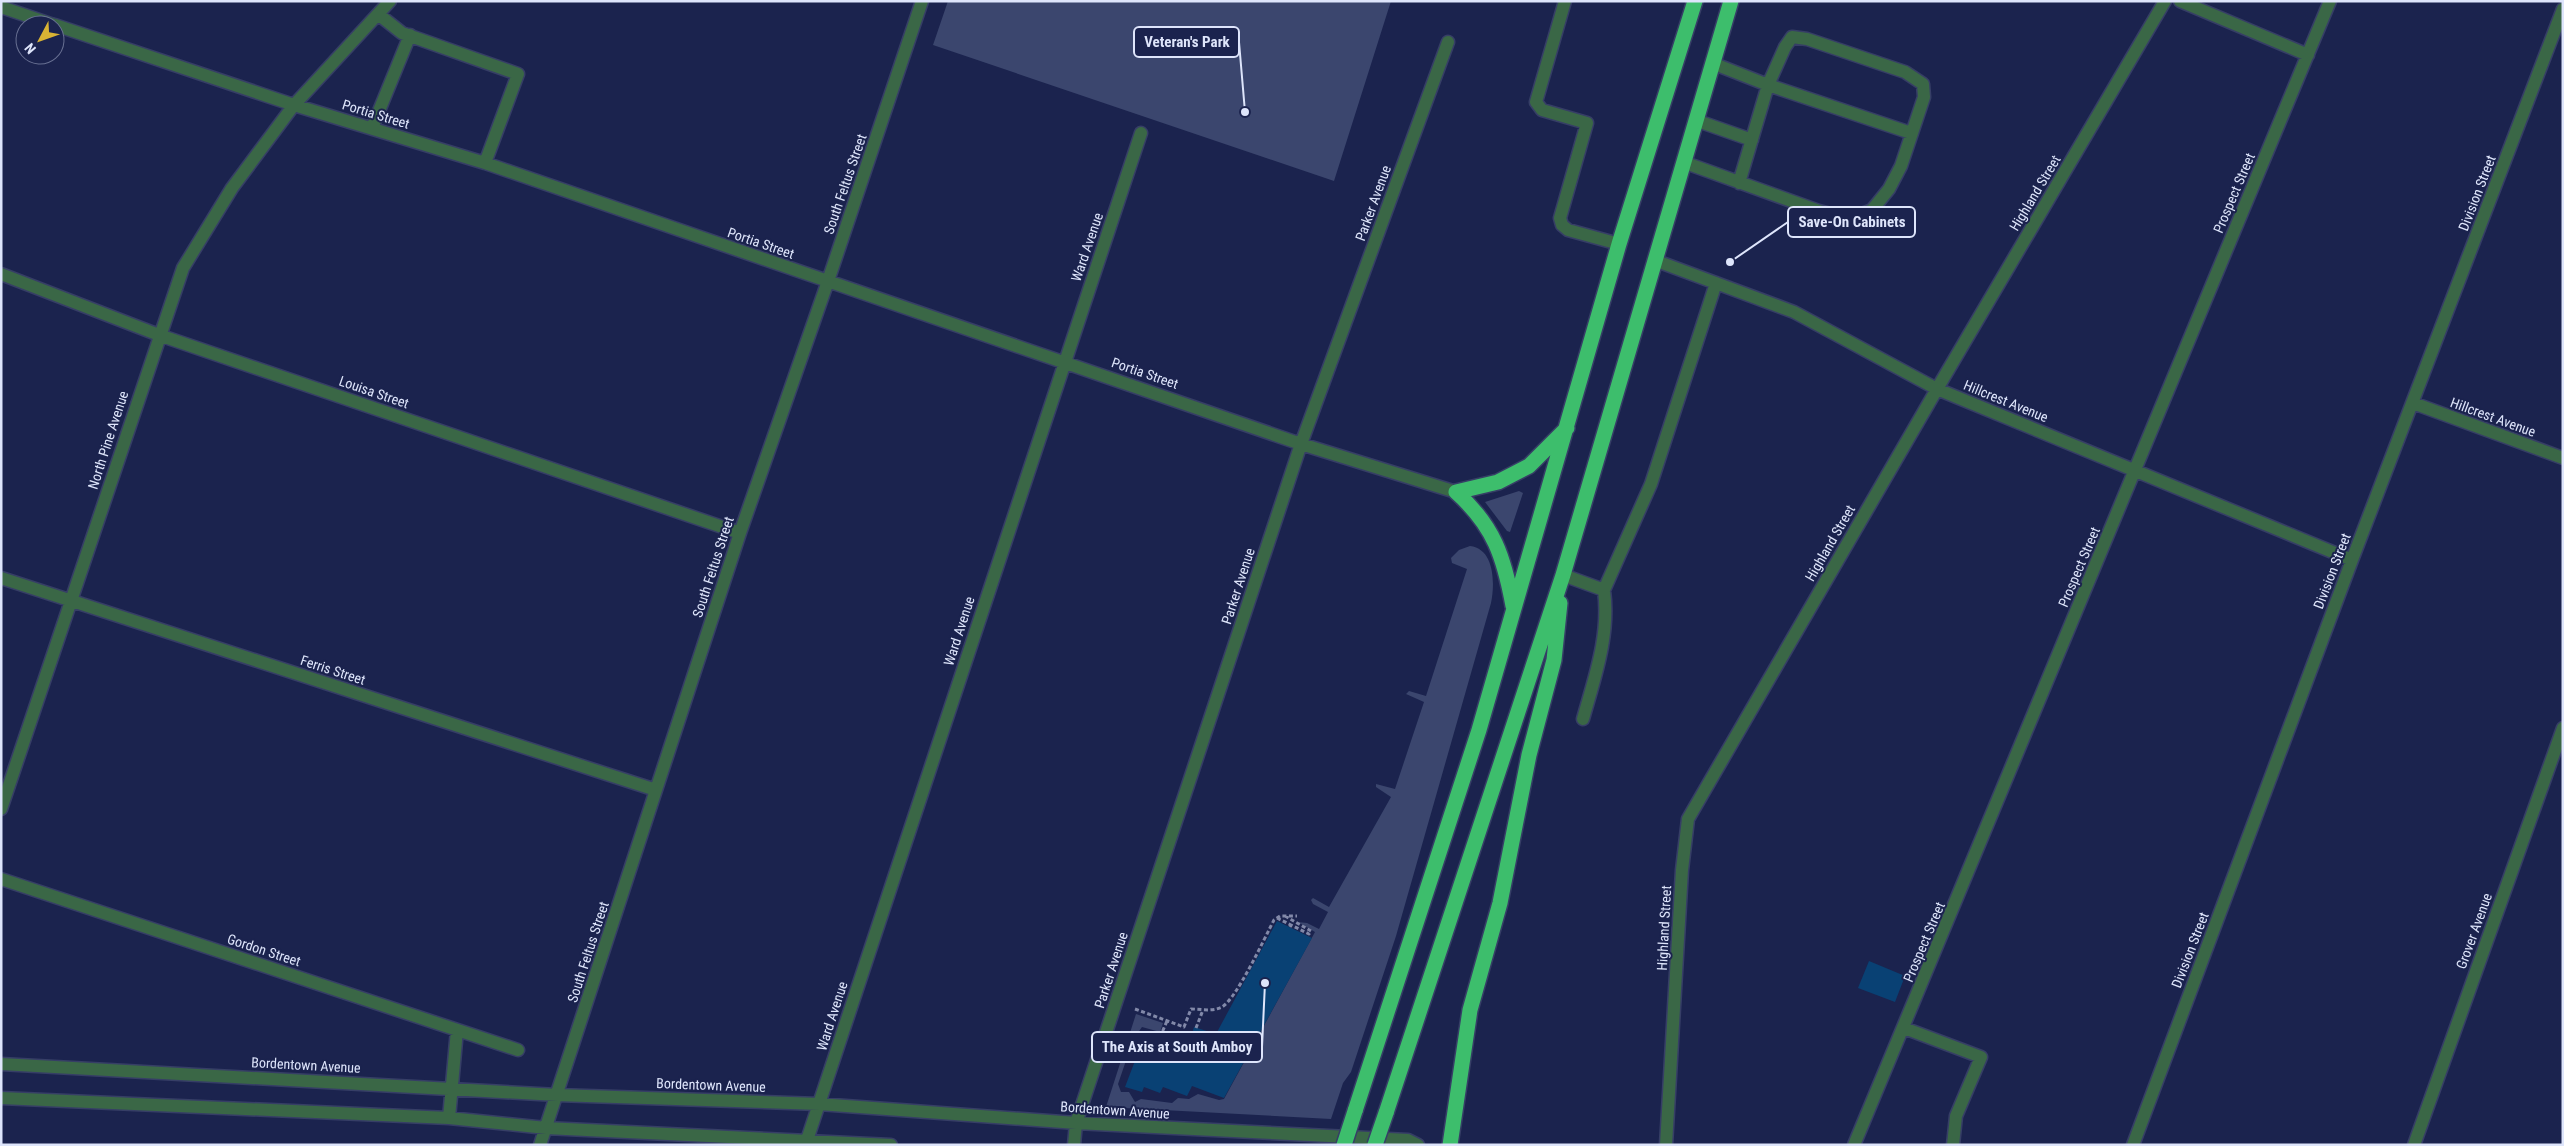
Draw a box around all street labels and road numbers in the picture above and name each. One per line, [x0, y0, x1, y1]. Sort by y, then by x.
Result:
street label: Portia Street [340, 96, 412, 132]
street label: South Feltus Street [820, 132, 870, 236]
street label: Prospect Street [2210, 151, 2258, 235]
street label: Highland Street [2006, 152, 2064, 234]
street label: Division Street [2455, 153, 2499, 233]
street label: Parker Avenue [1352, 163, 1394, 243]
street label: Ward Avenue [1068, 210, 1106, 284]
street label: Portia Street [726, 224, 796, 262]
street label: Portia Street [1110, 354, 1180, 392]
street label: Louisa Street [337, 373, 411, 411]
street label: Hillcrest Avenue [1961, 377, 2051, 425]
street label: North Pine Avenue [85, 388, 132, 491]
street label: Hillcrest Avenue [2448, 394, 2538, 440]
street label: Highland Street [1802, 502, 1858, 584]
street label: South Feltus Street [689, 515, 737, 619]
street label: Prospect Street [2055, 525, 2103, 609]
street label: Division Street [2310, 531, 2354, 611]
street label: Parker Avenue [1218, 545, 1258, 626]
street label: Ward Avenue [940, 594, 978, 668]
street label: Ferris Street [299, 652, 367, 688]
street label: Highland Street [1654, 885, 1674, 971]
street label: Grover Avenue [2453, 890, 2495, 971]
street label: South Feltus Street [564, 900, 612, 1004]
street label: Prospect Street [1900, 900, 1948, 984]
street label: Division Street [2168, 910, 2212, 990]
street label: Parker Avenue [1091, 929, 1131, 1010]
street label: Gordon Street [225, 931, 303, 969]
street label: Ward Avenue [813, 979, 851, 1053]
street label: Bordentown Avenue [251, 1054, 362, 1076]
street label: Bordentown Avenue [656, 1075, 766, 1095]
street label: Bordentown Avenue [1060, 1098, 1171, 1122]

